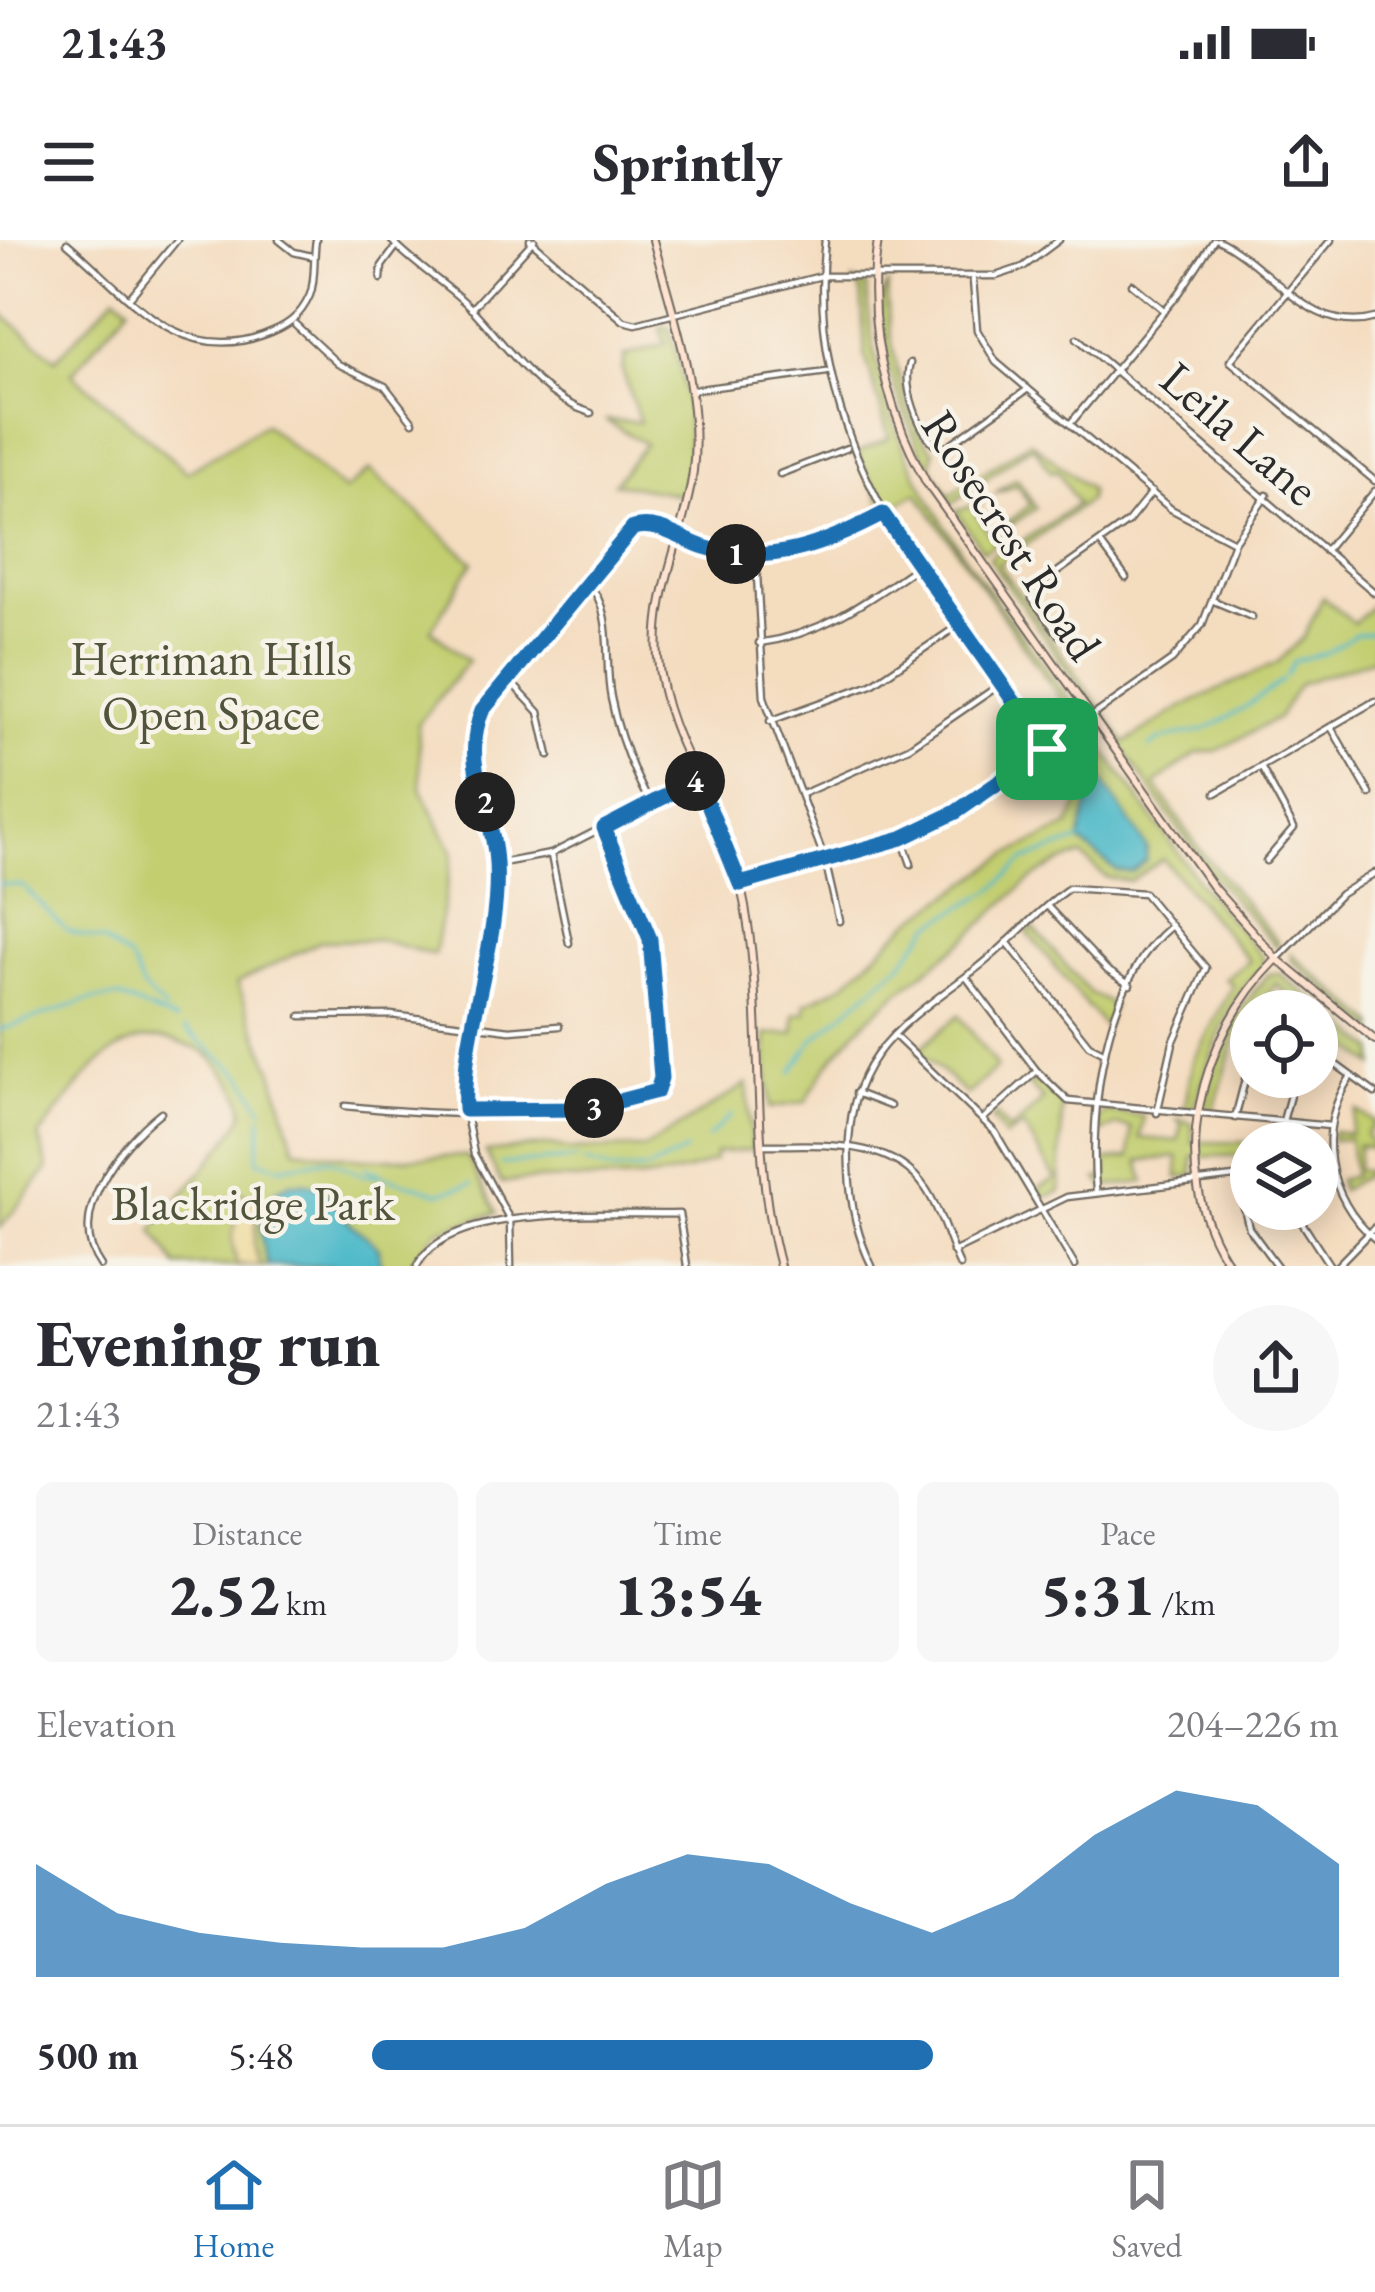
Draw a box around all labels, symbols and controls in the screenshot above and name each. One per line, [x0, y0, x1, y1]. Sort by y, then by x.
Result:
text: 21:43 [60, 13, 168, 71]
text: Sprintly [593, 127, 782, 197]
icon: menu [36, 129, 102, 195]
icon: share [1273, 129, 1339, 195]
street label: Leila Lane [1148, 347, 1332, 519]
street label: Rosecrest Road [908, 398, 1116, 672]
pin: 1 [706, 524, 766, 584]
text: 1 [727, 532, 745, 575]
park label: Herriman Hills Open Space [70, 627, 352, 744]
pin [996, 698, 1098, 800]
icon: arrive [1014, 716, 1080, 782]
pin: 4 [665, 751, 725, 811]
text: 4 [686, 759, 704, 802]
pin: 2 [455, 772, 515, 832]
text: 2 [476, 780, 494, 823]
map controls [1230, 990, 1338, 1230]
button: locate [1230, 990, 1338, 1098]
pin: 3 [564, 1078, 624, 1138]
text: 3 [585, 1086, 603, 1129]
button: layers [1230, 1122, 1338, 1230]
park label: Blackridge Park [111, 1172, 395, 1234]
text: Evening run [36, 1300, 381, 1386]
button: share [1213, 1305, 1339, 1431]
text: 21:43 [36, 1388, 121, 1439]
text: Distance [192, 1512, 302, 1555]
text: Time [653, 1512, 722, 1555]
text: Pace [1100, 1512, 1156, 1555]
text: 2.52 [167, 1555, 279, 1633]
text: 13:54 [614, 1555, 761, 1633]
text: 5:31 [1040, 1555, 1155, 1633]
text: km [279, 1582, 327, 1625]
text: /km [1155, 1582, 1216, 1625]
text: Elevation [36, 1698, 176, 1749]
text: 204–226 m [1167, 1698, 1339, 1749]
text: 500 m [36, 2030, 139, 2081]
text: 5:48 [228, 2030, 294, 2081]
tab: Home [193, 2152, 274, 2267]
tab: Map [660, 2152, 726, 2267]
tab: Saved [1111, 2152, 1182, 2267]

